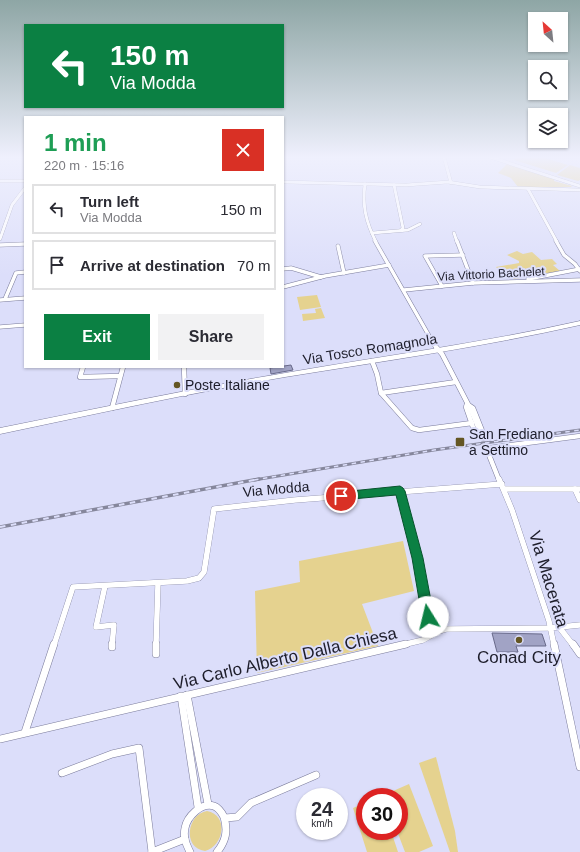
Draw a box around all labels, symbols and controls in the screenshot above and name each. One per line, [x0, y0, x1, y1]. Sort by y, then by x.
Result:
north arrow [528, 12, 568, 52]
map controls [528, 12, 568, 148]
icon: left [44, 40, 96, 92]
text: 150 m [110, 40, 189, 71]
button: search [528, 60, 568, 100]
text: Via Modda [110, 73, 196, 93]
button: layers [528, 108, 568, 148]
text: 1 min [44, 129, 107, 156]
button: close [222, 129, 264, 171]
text: 220 m · 15:16 [44, 158, 124, 173]
text: Turn left [80, 193, 139, 210]
icon: left [46, 198, 68, 220]
text: 150 m [220, 201, 262, 218]
text: Via Modda [80, 210, 142, 225]
icon: arrive [46, 254, 68, 276]
text: Arrive at destination [80, 257, 225, 274]
text: 70 m [237, 257, 270, 274]
street label: Via Vittorio Bachelet [437, 264, 546, 284]
button: Exit [44, 314, 150, 360]
button: Share [158, 314, 264, 360]
street label: Via Tosco Romagnola [302, 330, 438, 368]
place label: Poste Italiane [185, 377, 270, 393]
marker: Poste Italiane [172, 380, 182, 390]
place label: San Frediano a Settimo [469, 426, 553, 458]
marker: San Frediano a Settimo [454, 436, 466, 448]
street label: Via Modda [242, 478, 310, 500]
pin [324, 479, 358, 513]
icon: arrive [330, 485, 352, 507]
street label: Via Macerata [525, 529, 572, 630]
position arrow [407, 596, 449, 638]
street label: Via Carlo Alberto Dalla Chiesa [172, 623, 399, 693]
marker: Conad City [514, 635, 524, 645]
place label: Conad City [477, 648, 562, 667]
speed limit sign: 30 [356, 788, 408, 840]
text: 24 [311, 798, 333, 820]
text: km/h [311, 818, 333, 829]

